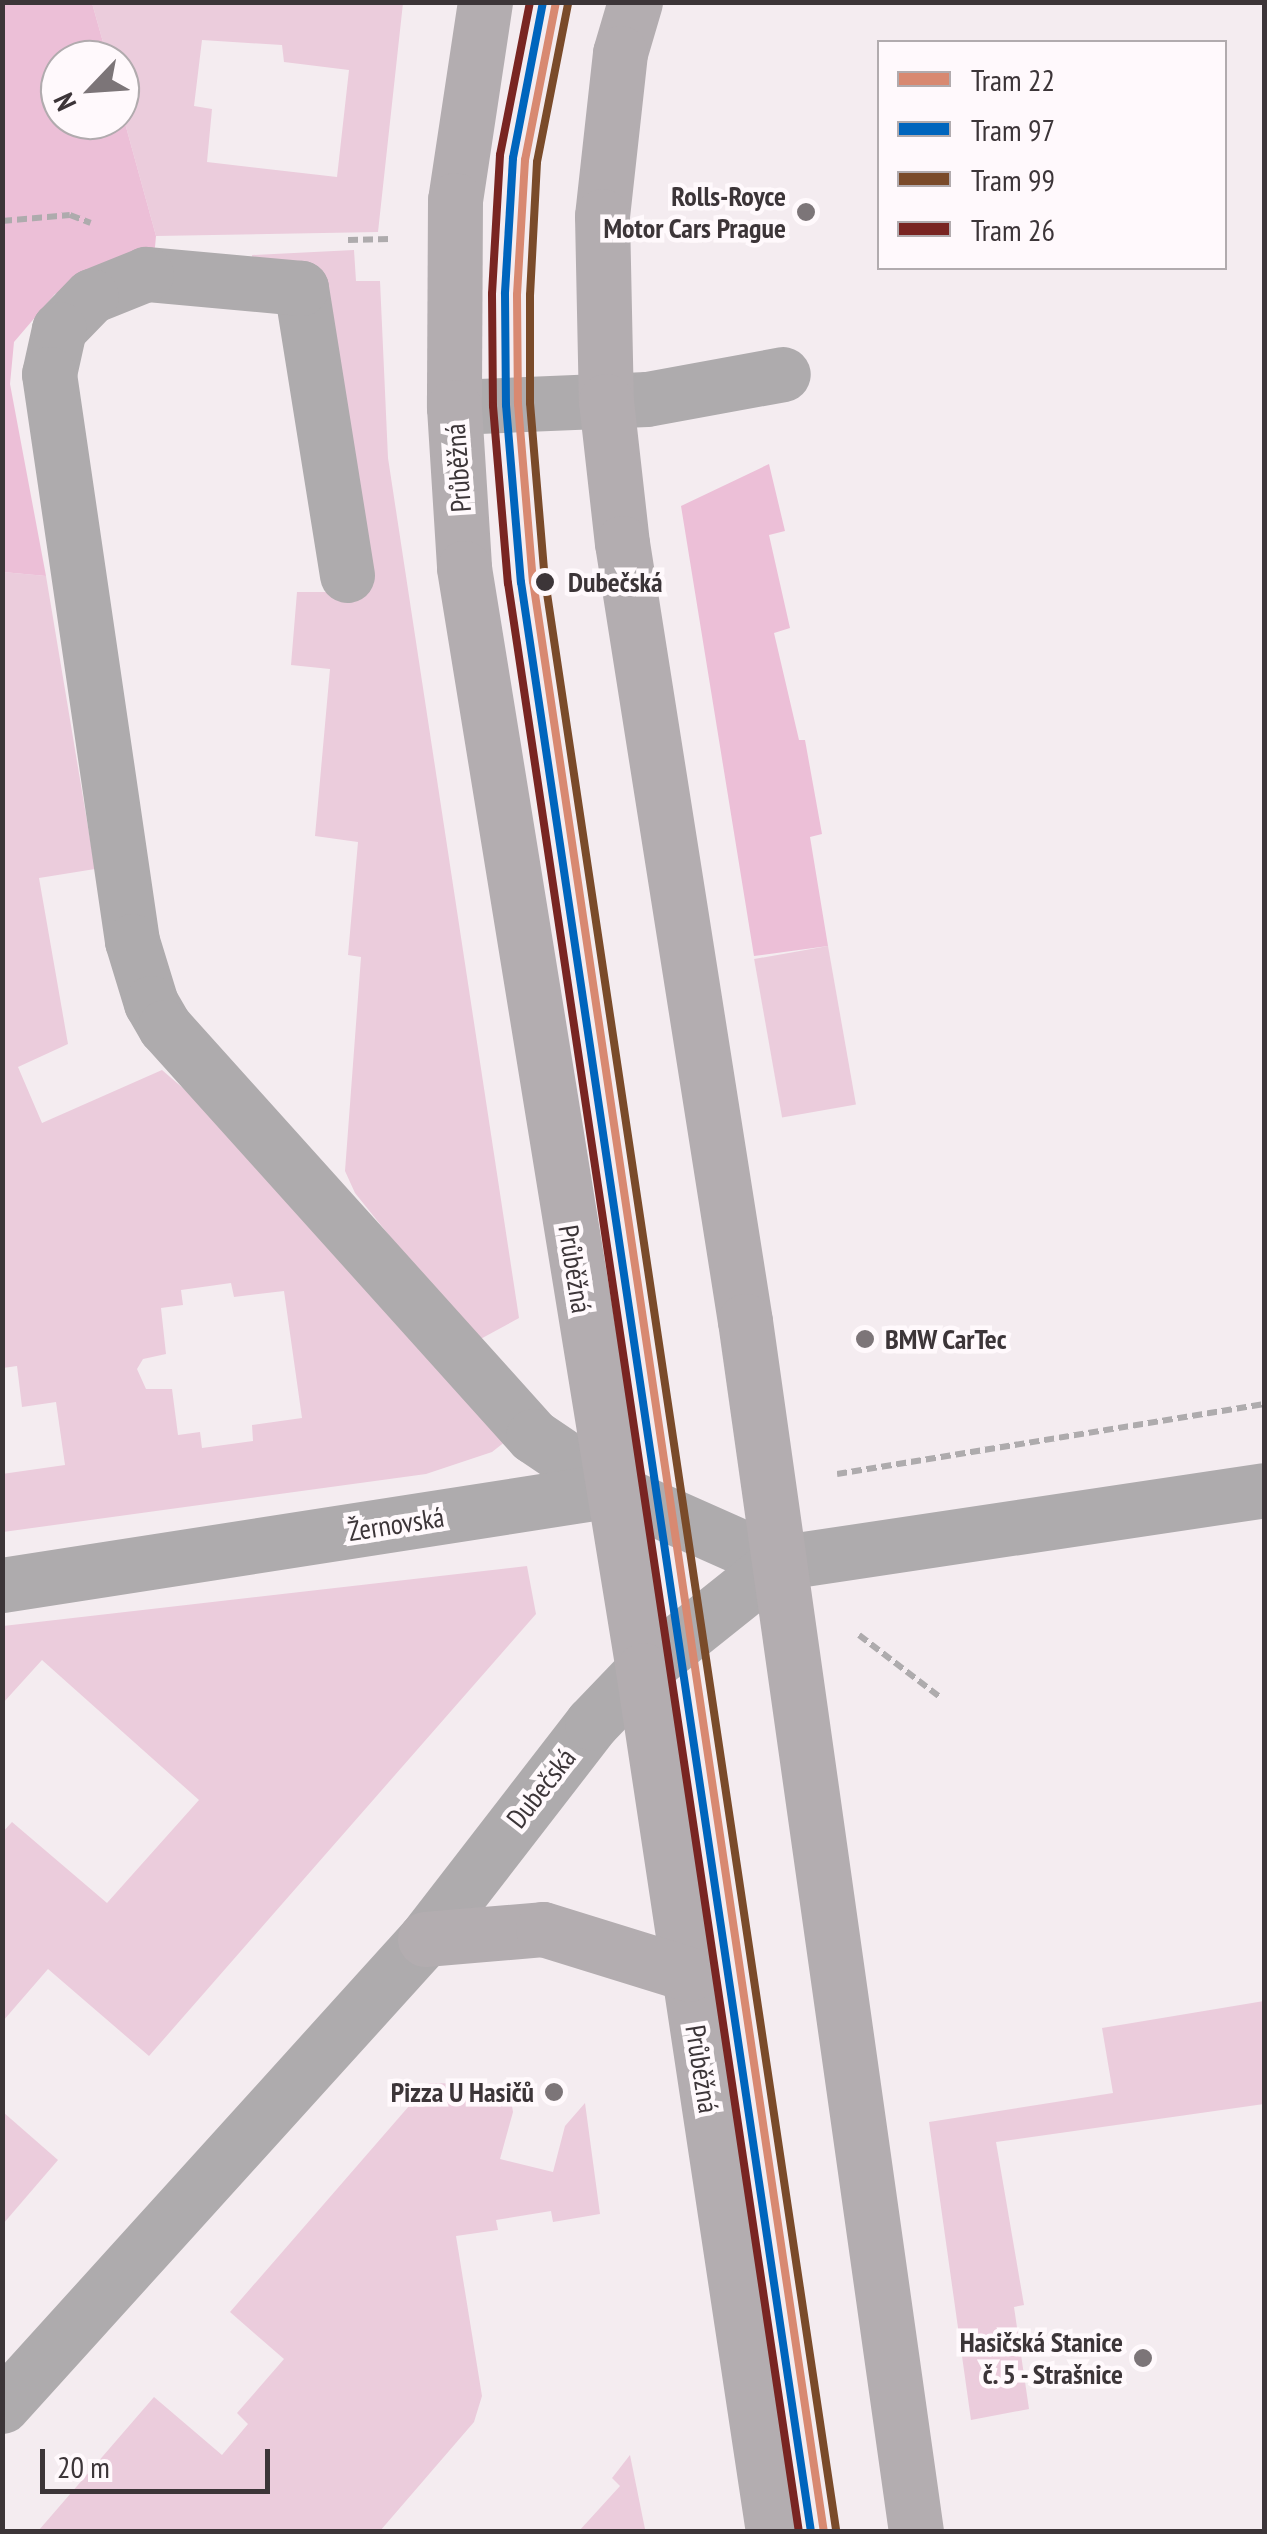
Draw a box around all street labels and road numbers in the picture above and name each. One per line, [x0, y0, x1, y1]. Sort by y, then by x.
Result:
street label: Průběžná [438, 423, 478, 513]
street label: Průběžná [551, 1223, 599, 1315]
street label: Žernovská [346, 1500, 446, 1548]
street label: Dubečská [499, 1741, 583, 1835]
street label: Průběžná [678, 2023, 726, 2115]

